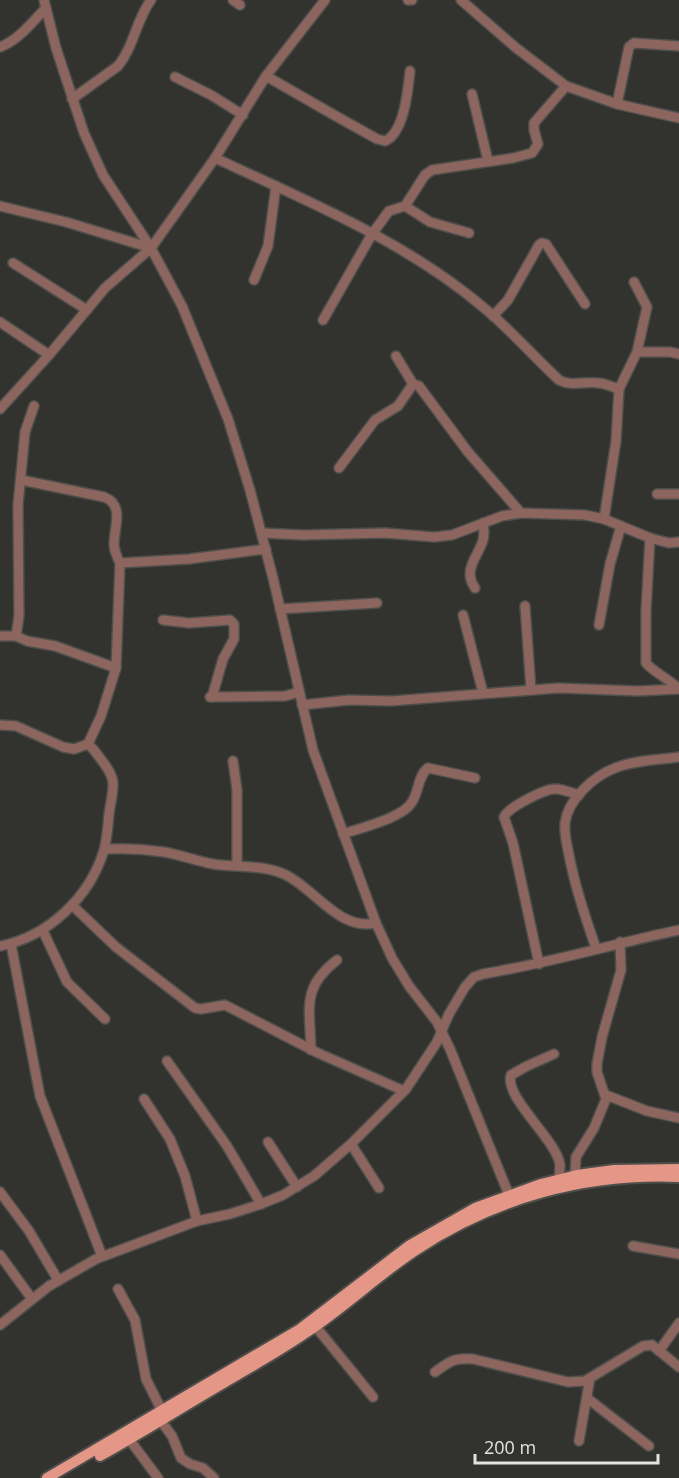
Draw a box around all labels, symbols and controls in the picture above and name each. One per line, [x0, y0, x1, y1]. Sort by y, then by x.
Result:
scale bar [475, 1427, 658, 1465]
text: 200 m [484, 1435, 536, 1459]

